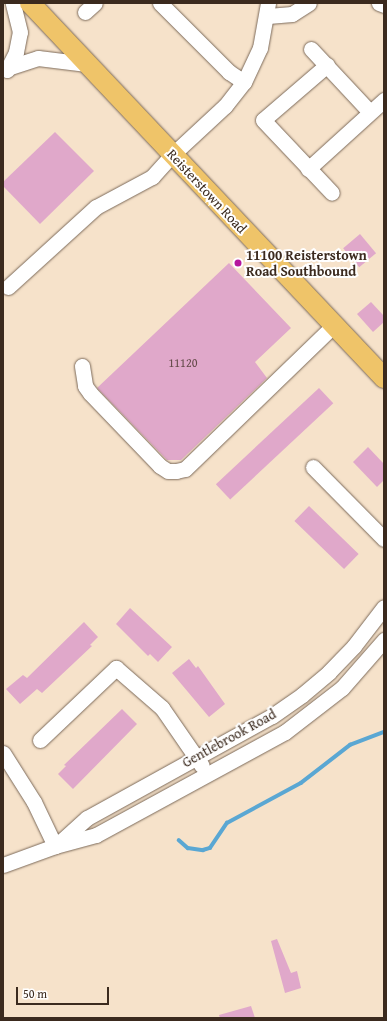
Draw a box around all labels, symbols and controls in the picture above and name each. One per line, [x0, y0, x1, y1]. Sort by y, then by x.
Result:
street label: Reisterstown Road [164, 145, 250, 237]
place label: 11100 Reisterstown Road Southbound [246, 247, 367, 280]
marker: 11100 Reisterstown Road Southbound [233, 258, 243, 268]
house number: 11120 [169, 356, 197, 370]
street label: Gentlebrook Road [179, 705, 279, 771]
scale bar [18, 979, 111, 1005]
text: 50 m [23, 985, 47, 1002]

